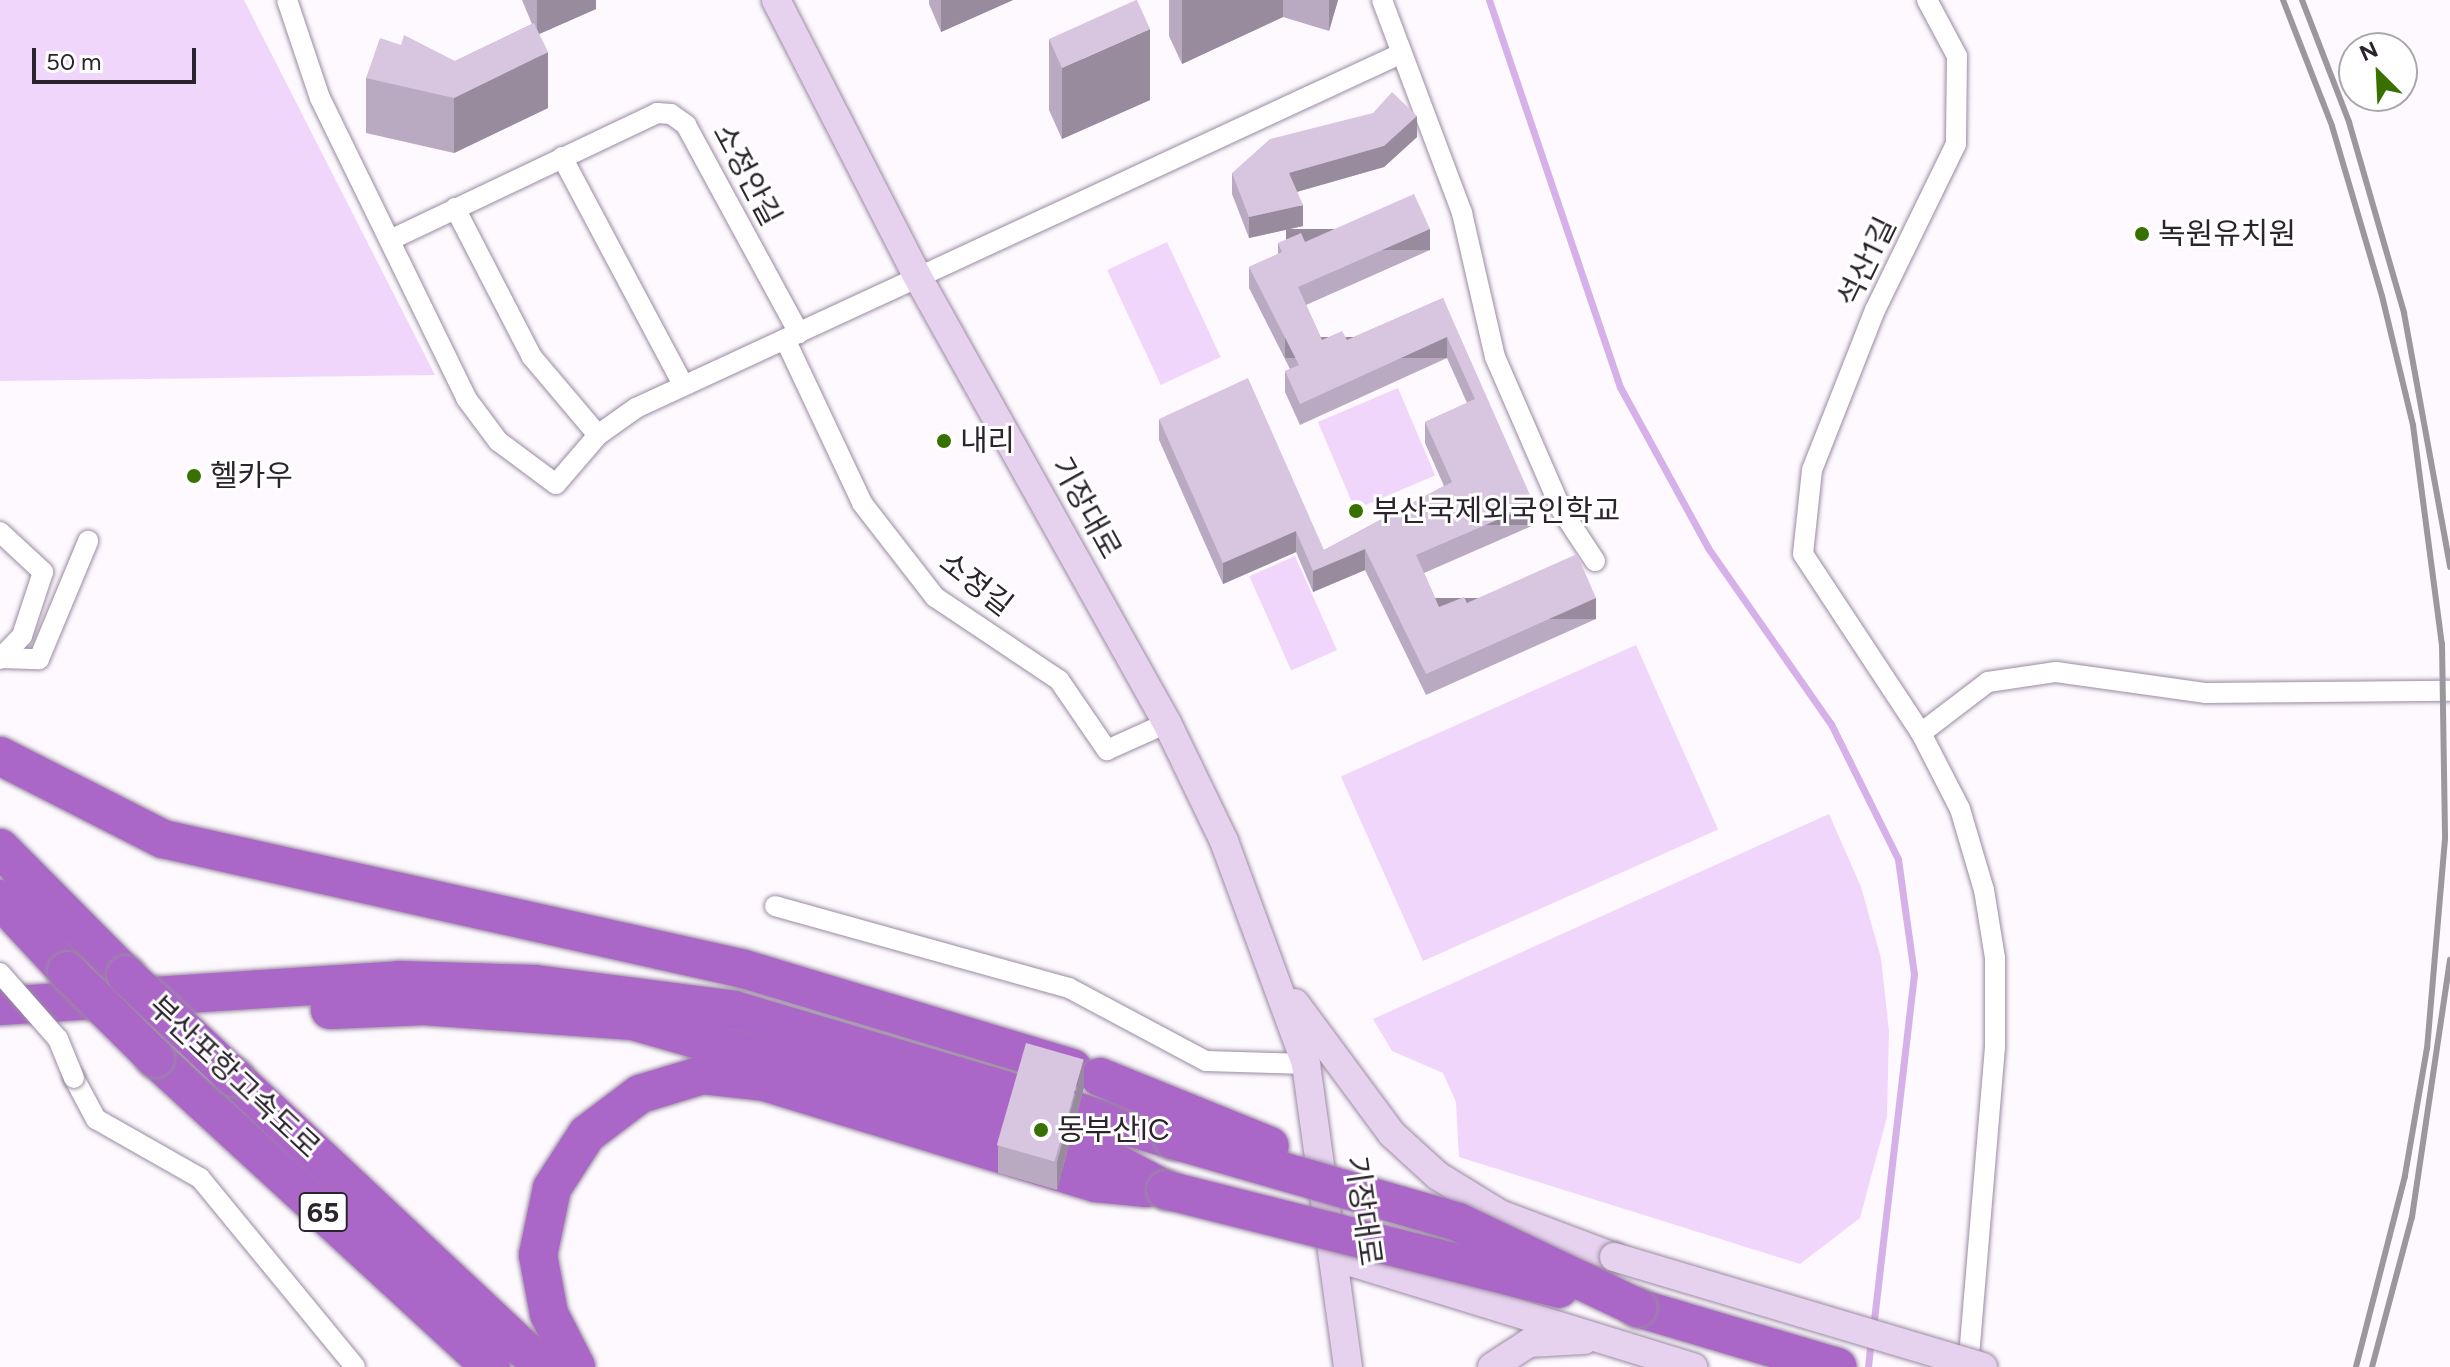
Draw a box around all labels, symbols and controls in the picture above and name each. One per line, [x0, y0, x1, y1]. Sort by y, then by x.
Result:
scale bar [36, 32, 200, 82]
north arrow [2338, 32, 2418, 112]
text: N [2356, 36, 2382, 67]
text: 50 m [46, 47, 102, 76]
street label: 소정안길 [705, 118, 789, 232]
street label: 석산1길 [1830, 211, 1904, 313]
place label: 녹원유치원 [2158, 216, 2296, 252]
marker: 녹원유치원 [2133, 225, 2151, 243]
place label: 내리 [960, 423, 1015, 459]
marker: 내리 [935, 432, 953, 450]
street label: 기장대로 [1043, 451, 1129, 565]
place label: 헬카우 [210, 458, 293, 494]
marker: 헬카우 [185, 467, 203, 485]
place label: 부산국제외국인학교 [1372, 493, 1620, 529]
marker: 부산국제외국인학교 [1347, 502, 1365, 520]
street label: 소정길 [932, 544, 1020, 624]
street label: 부산포항고속도로 [141, 989, 327, 1165]
place label: 동부산IC [1057, 1112, 1170, 1148]
marker: 동부산IC [1032, 1121, 1050, 1139]
street label: 기장대로 [1337, 1154, 1389, 1268]
road number: 65 [297, 1188, 349, 1236]

